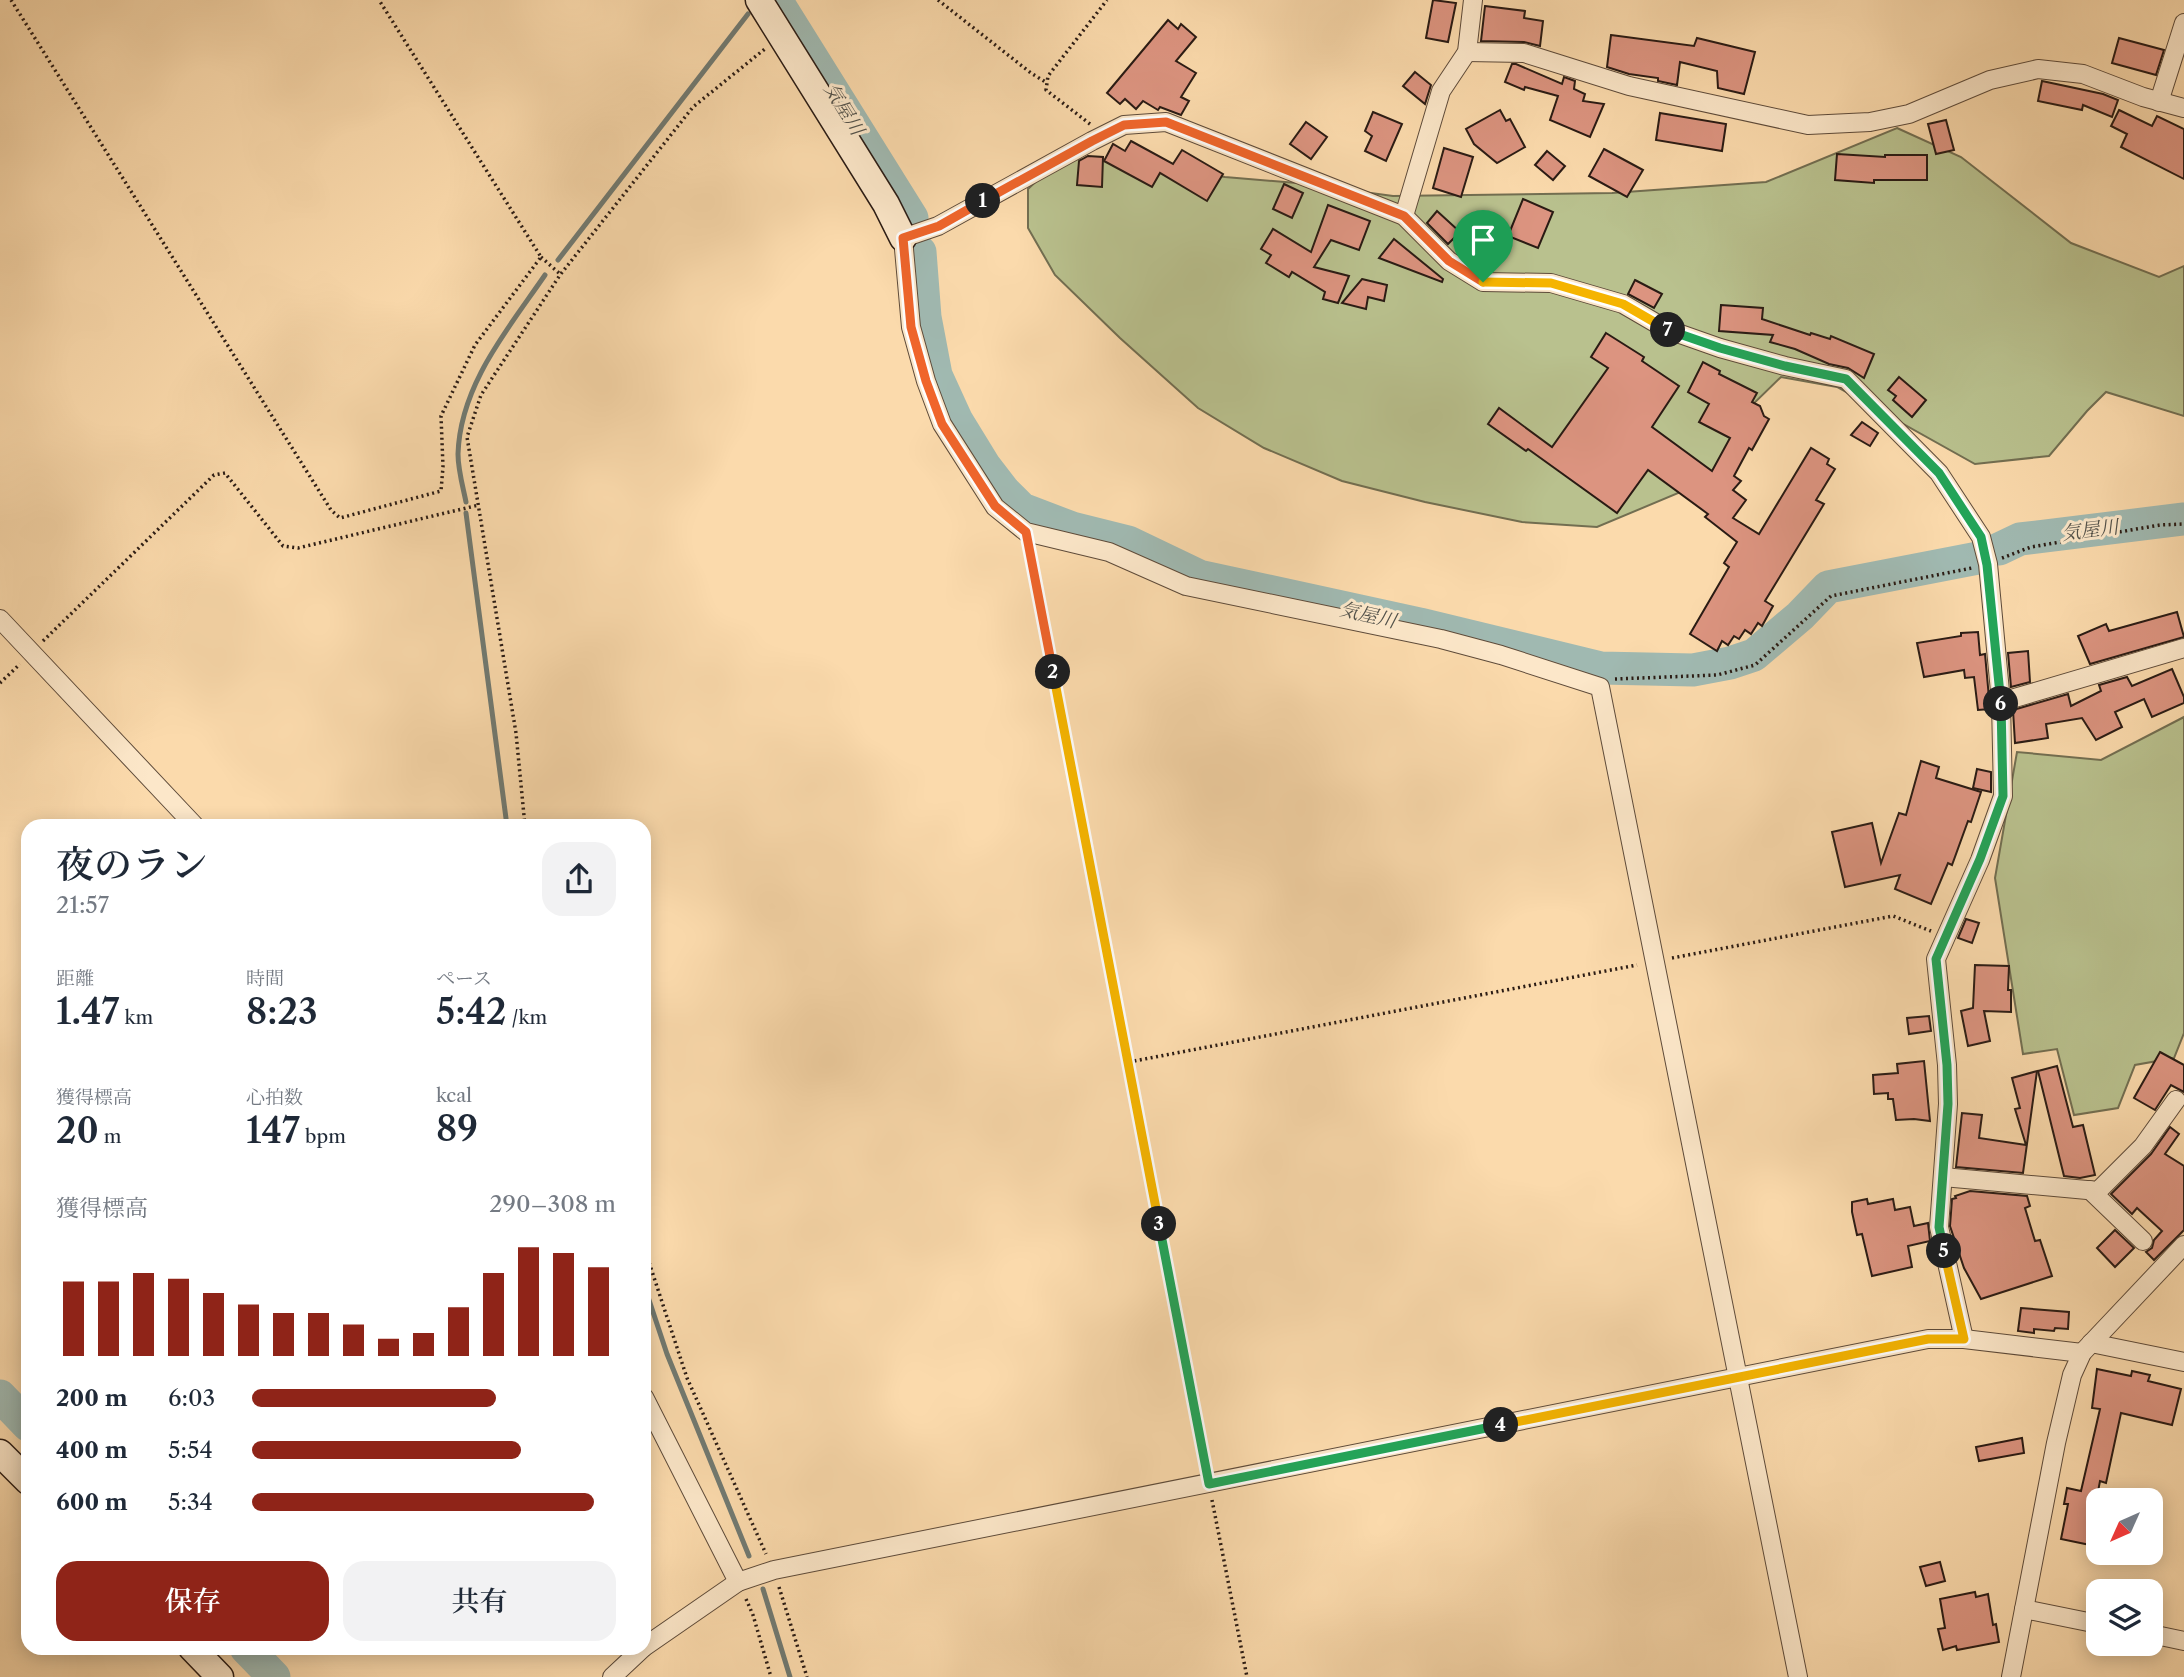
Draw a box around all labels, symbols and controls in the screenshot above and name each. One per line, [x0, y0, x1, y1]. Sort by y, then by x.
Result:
water label: 気屋川 [819, 79, 870, 141]
pin: 1 [965, 184, 1000, 218]
text: 1 [978, 189, 987, 212]
pin [1453, 210, 1513, 282]
icon: arrive [1464, 221, 1502, 259]
pin: 7 [1650, 312, 1686, 348]
text: 7 [1663, 318, 1672, 341]
water label: 気屋川 [2060, 515, 2122, 545]
water label: 気屋川 [1338, 597, 1400, 633]
pin: 2 [1036, 654, 1070, 690]
text: 2 [1047, 660, 1058, 683]
pin: 6 [1983, 686, 2018, 722]
text: 6 [1995, 692, 2006, 715]
text: 夜のラン [56, 841, 208, 888]
button: share [542, 842, 616, 916]
text: 21:57 [56, 891, 109, 919]
text: 距離 [56, 967, 94, 990]
text: 時間 [246, 967, 284, 990]
text: ペース [436, 967, 492, 990]
text: 1.47 [56, 990, 119, 1033]
text: 8:23 [246, 990, 318, 1033]
text: 5:42 [436, 990, 506, 1033]
text: km [119, 1006, 153, 1029]
text: /km [506, 1006, 547, 1029]
text: kcal [436, 1084, 472, 1107]
text: 獲得標高 [56, 1086, 132, 1109]
text: 心拍数 [246, 1086, 303, 1109]
text: 89 [436, 1107, 478, 1150]
text: 20 [56, 1109, 99, 1152]
text: 147 [246, 1109, 300, 1152]
text: m [99, 1125, 122, 1148]
text: bpm [300, 1125, 346, 1148]
text: 290–308 m [489, 1190, 616, 1218]
text: 獲得標高 [56, 1194, 148, 1222]
pin: 3 [1142, 1206, 1176, 1242]
text: 3 [1153, 1212, 1164, 1235]
pin: 5 [1926, 1234, 1962, 1268]
text: 5 [1938, 1239, 1949, 1262]
text: 200 m [56, 1384, 128, 1412]
text: 6:03 [168, 1384, 215, 1412]
pin: 4 [1484, 1408, 1518, 1442]
text: 4 [1495, 1413, 1506, 1436]
text: 400 m [56, 1436, 128, 1464]
text: 5:54 [168, 1436, 213, 1464]
text: 600 m [56, 1488, 128, 1516]
text: 5:34 [168, 1488, 213, 1516]
north arrow [2086, 1488, 2163, 1564]
map controls [2086, 1488, 2163, 1656]
button: 保存 [56, 1561, 329, 1641]
button: 共有 [343, 1561, 616, 1641]
button: layers [2086, 1579, 2163, 1656]

